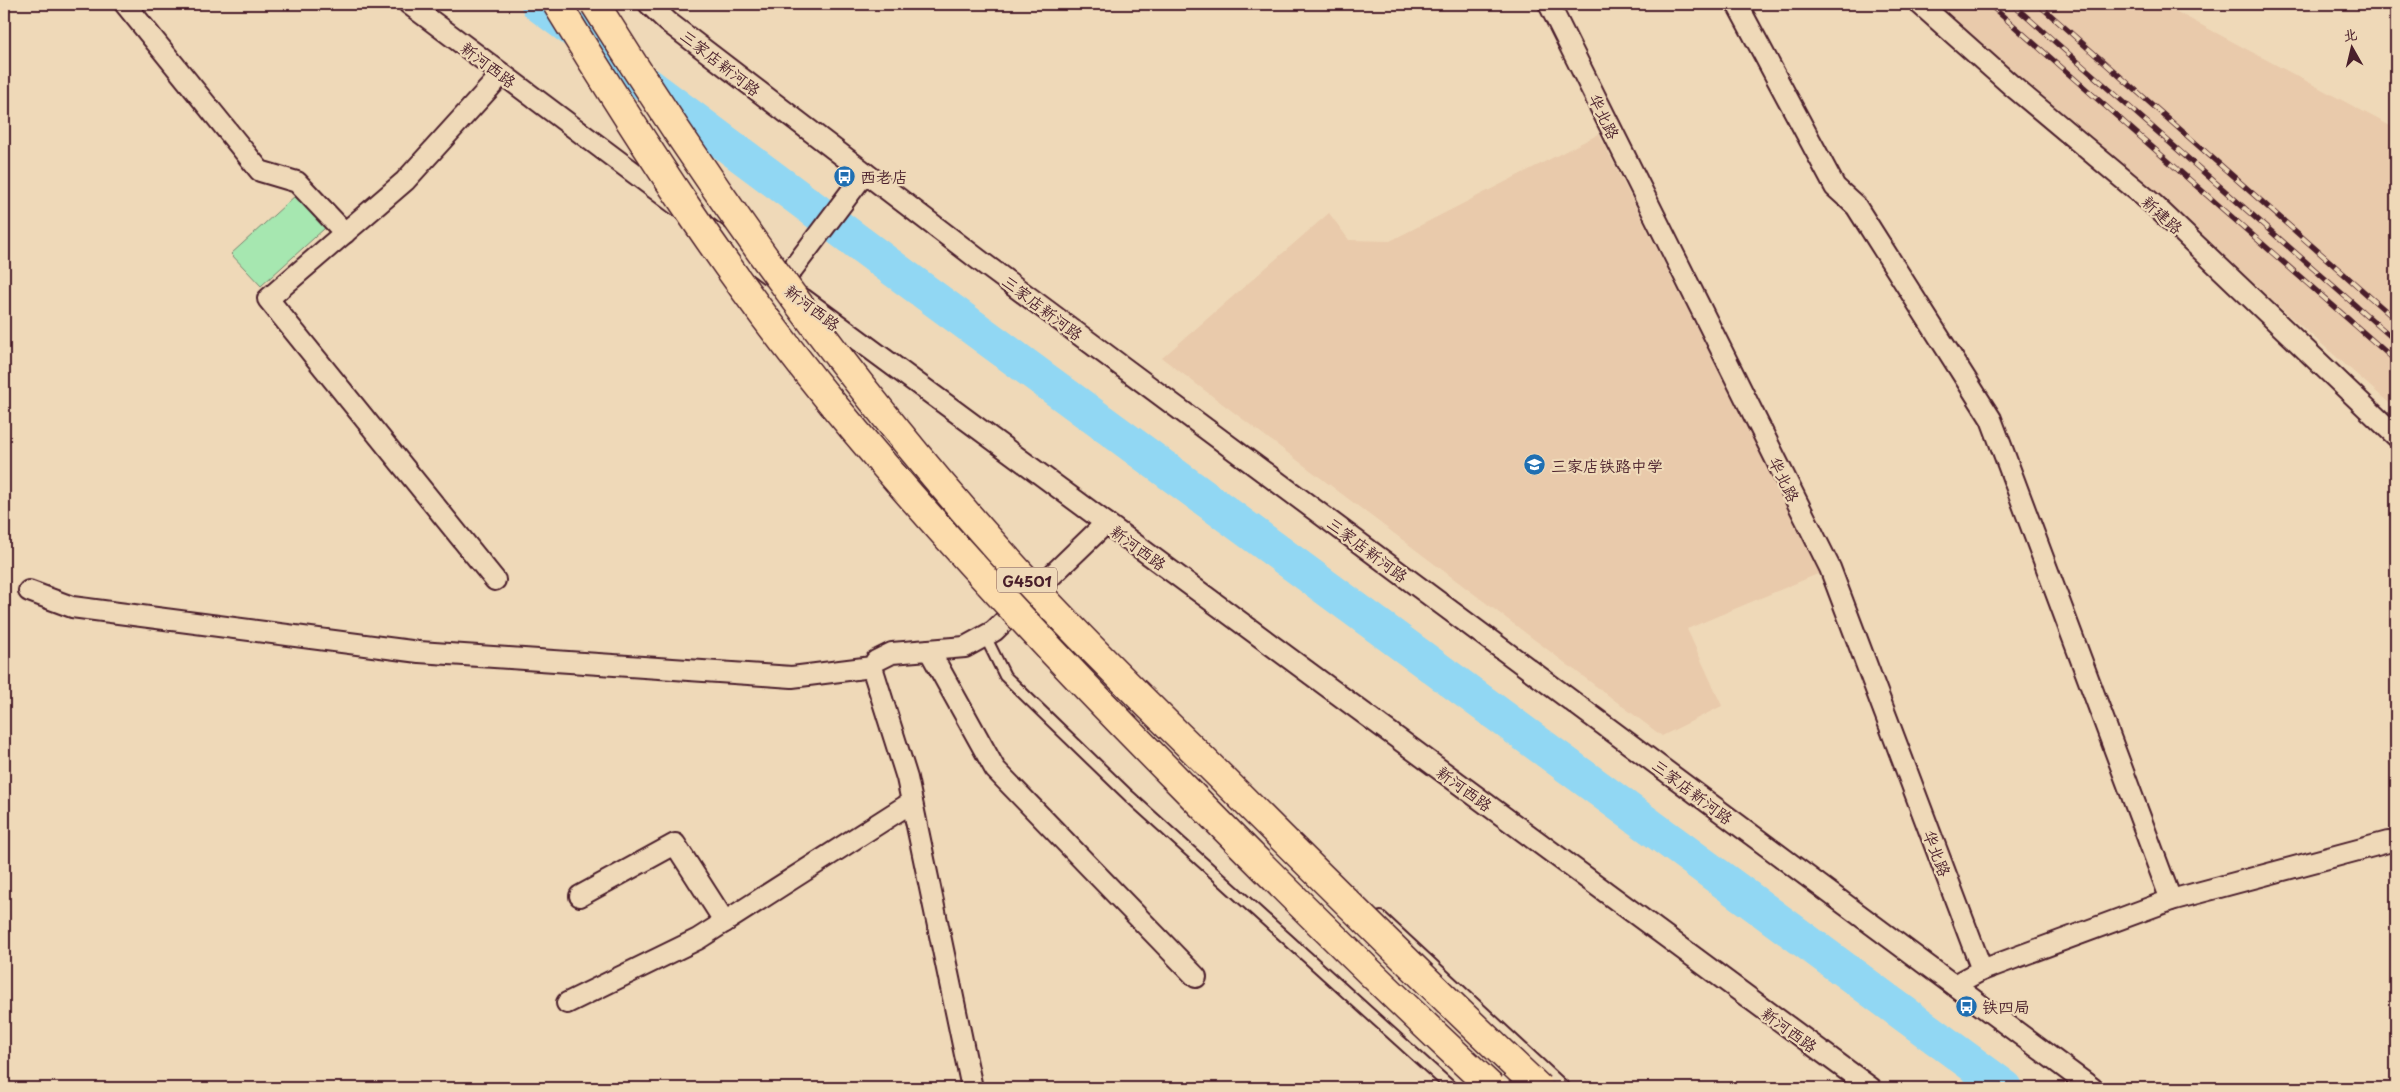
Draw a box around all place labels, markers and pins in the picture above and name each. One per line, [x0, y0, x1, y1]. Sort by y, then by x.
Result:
bus stop icon: 西老店 [832, 164, 856, 188]
place label: 西老店 [860, 164, 908, 188]
school or university icon: 三家店铁路中学 [1523, 453, 1547, 477]
place label: 三家店铁路中学 [1551, 453, 1663, 477]
bus stop icon: 铁四局 [1954, 994, 1978, 1018]
place label: 铁四局 [1982, 994, 2030, 1018]

